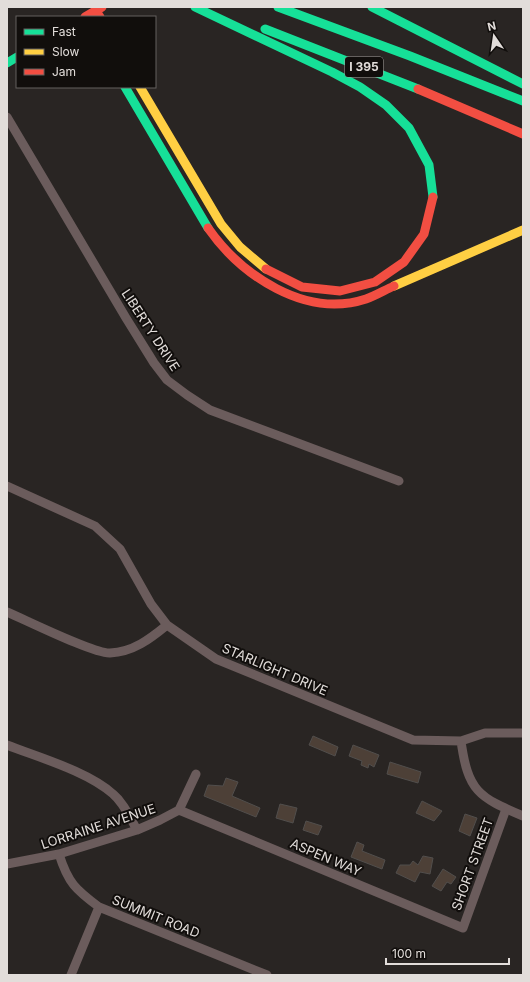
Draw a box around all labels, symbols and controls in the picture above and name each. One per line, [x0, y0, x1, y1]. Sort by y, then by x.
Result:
legend [16, 16, 156, 88]
north arrow [474, 16, 514, 56]
text: N [486, 18, 497, 34]
text: Fast [52, 24, 76, 39]
text: Slow [52, 44, 80, 59]
road number: I 395 [345, 57, 383, 77]
text: Jam [52, 64, 76, 79]
street label: LIBERTY DRIVE [119, 286, 183, 374]
street label: STARLIGHT DRIVE [220, 640, 330, 698]
street label: LORRAINE AVENUE [39, 800, 157, 852]
street label: SHORT STREET [448, 815, 496, 913]
street label: ASPEN WAY [288, 835, 364, 879]
street label: SUMMIT ROAD [110, 891, 202, 941]
scale bar [386, 940, 509, 966]
text: 100 m [392, 946, 426, 961]

